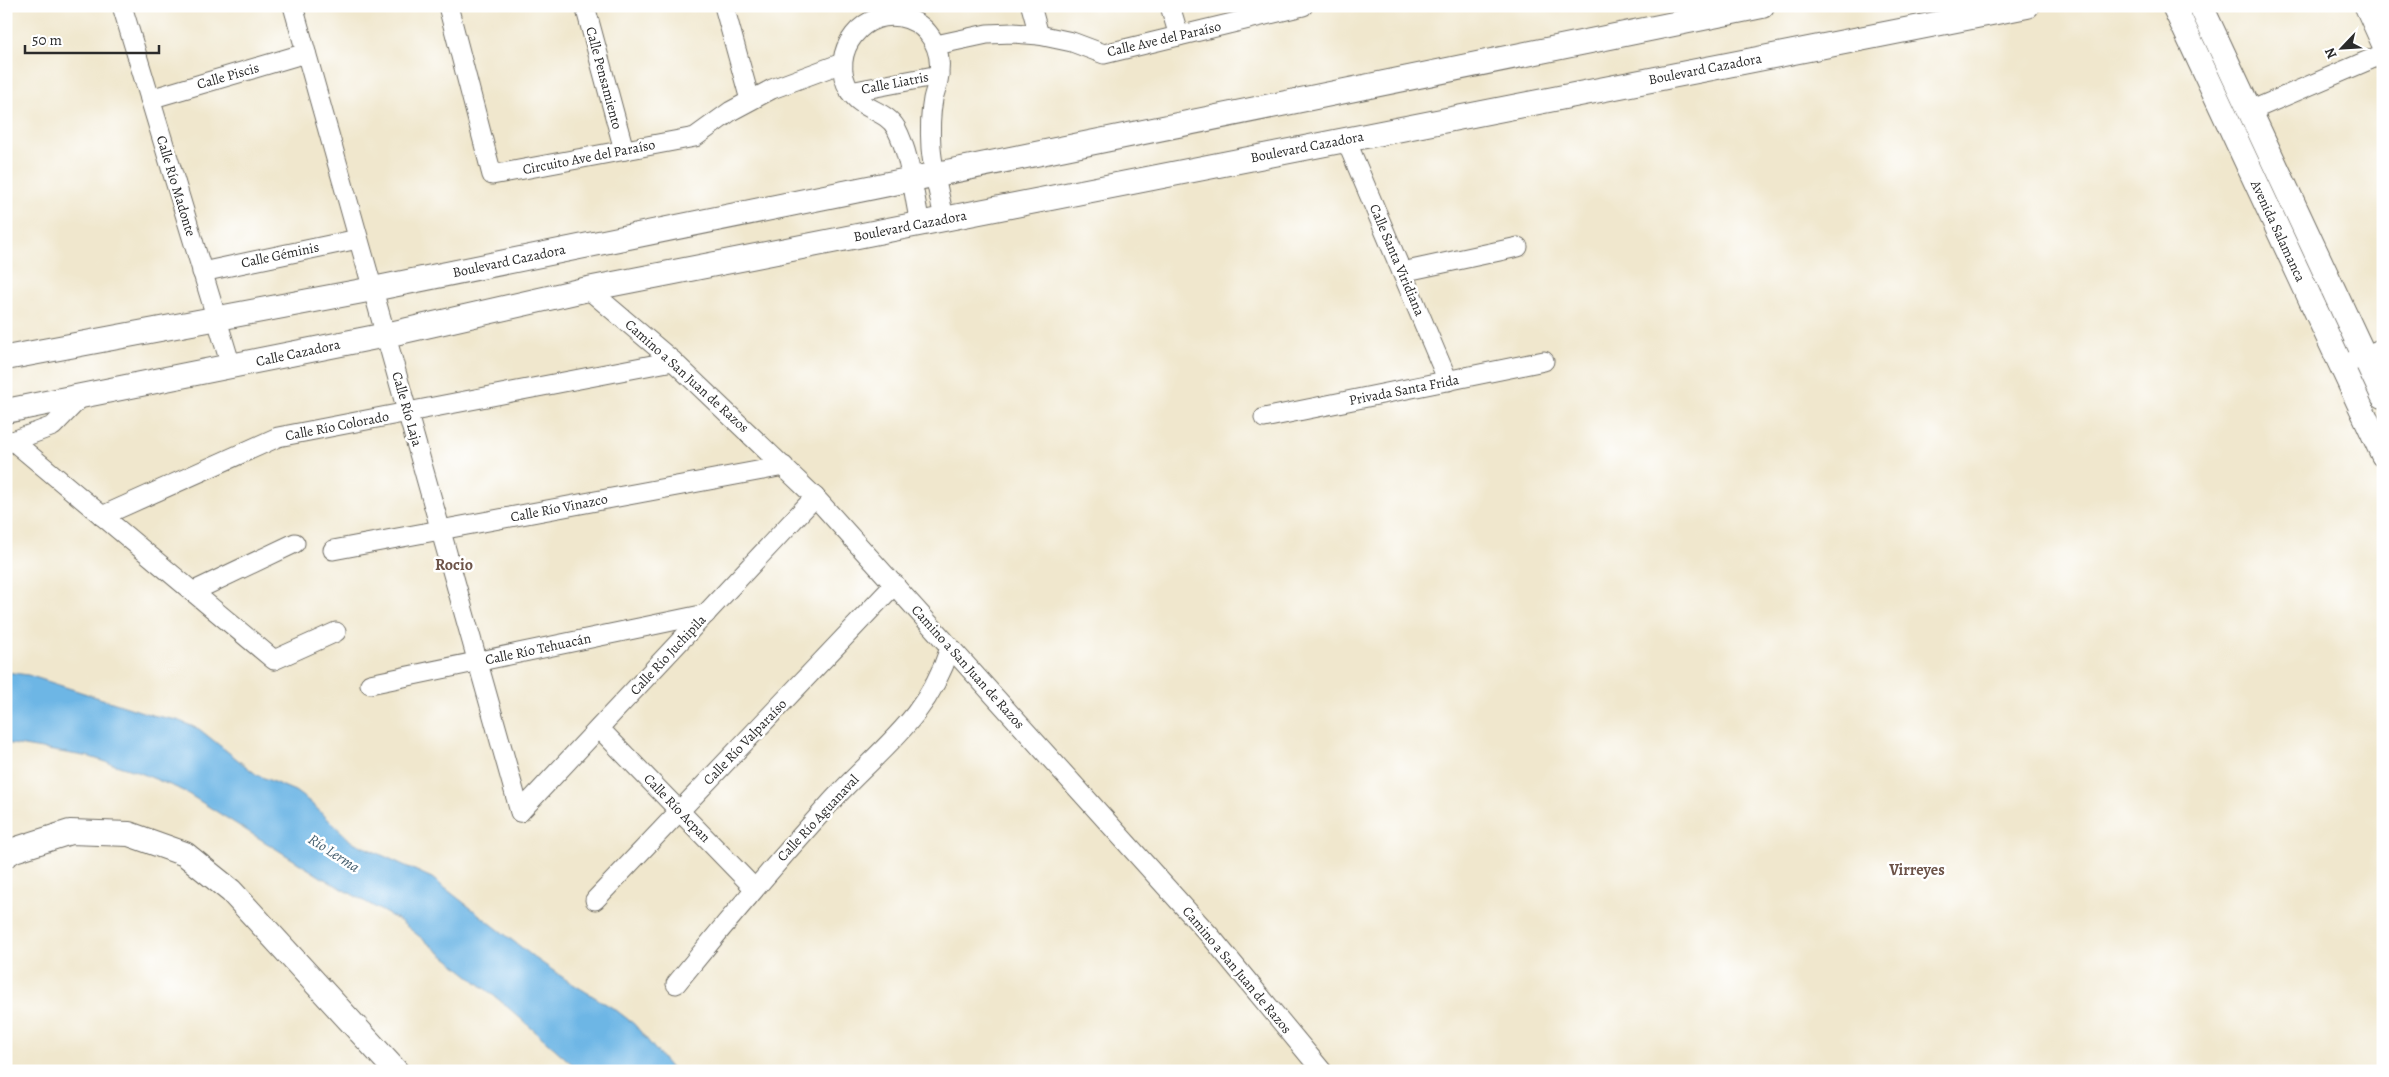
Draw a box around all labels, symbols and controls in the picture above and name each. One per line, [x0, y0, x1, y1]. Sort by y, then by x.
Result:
street label: Calle Ave del Paraíso [1105, 17, 1223, 61]
scale bar [25, 22, 159, 54]
north arrow [2316, 22, 2366, 72]
street label: Calle Pensamiento [581, 25, 627, 131]
text: 50 m [32, 30, 62, 50]
text: N [2320, 45, 2341, 62]
street label: Boulevard Cazadora [1647, 49, 1764, 89]
street label: Calle Piscis [195, 58, 261, 94]
street label: Calle Liatris [860, 67, 930, 99]
street label: Boulevard Cazadora [1249, 127, 1366, 167]
street label: Calle Río Madonte [152, 133, 200, 239]
street label: Circuito Ave del Paraíso [521, 135, 657, 179]
street label: Avenida Salamanca [2246, 176, 2310, 285]
street label: Calle Santa Viridiana [1365, 201, 1429, 319]
street label: Boulevard Cazadora [852, 206, 969, 246]
street label: Calle Géminis [239, 237, 321, 273]
street label: Boulevard Cazadora [451, 240, 568, 282]
street label: Camino a San Juan de Razos [621, 315, 753, 437]
street label: Calle Cazadora [254, 335, 342, 371]
street label: Calle Río Laja [387, 369, 427, 449]
street label: Privada Santa Frida [1347, 370, 1461, 410]
street label: Calle Río Colorado [283, 407, 391, 445]
street label: Calle Río Vinazco [509, 489, 609, 527]
district label: Rocio [435, 554, 473, 576]
street label: Camino a San Juan de Razos [907, 601, 1029, 733]
street label: Calle Río Juchipila [626, 610, 711, 699]
street label: Calle Río Tehuacán [483, 628, 593, 670]
street label: Calle Río Valparaíso [699, 695, 791, 789]
street label: Calle Río Acpan [639, 769, 715, 847]
street label: Calle Río Aguanaval [773, 770, 864, 866]
water label: Río Lerma [305, 829, 363, 877]
district label: Virreyes [1888, 859, 1945, 881]
street label: Camino a San Juan de Razos [1178, 902, 1296, 1038]

